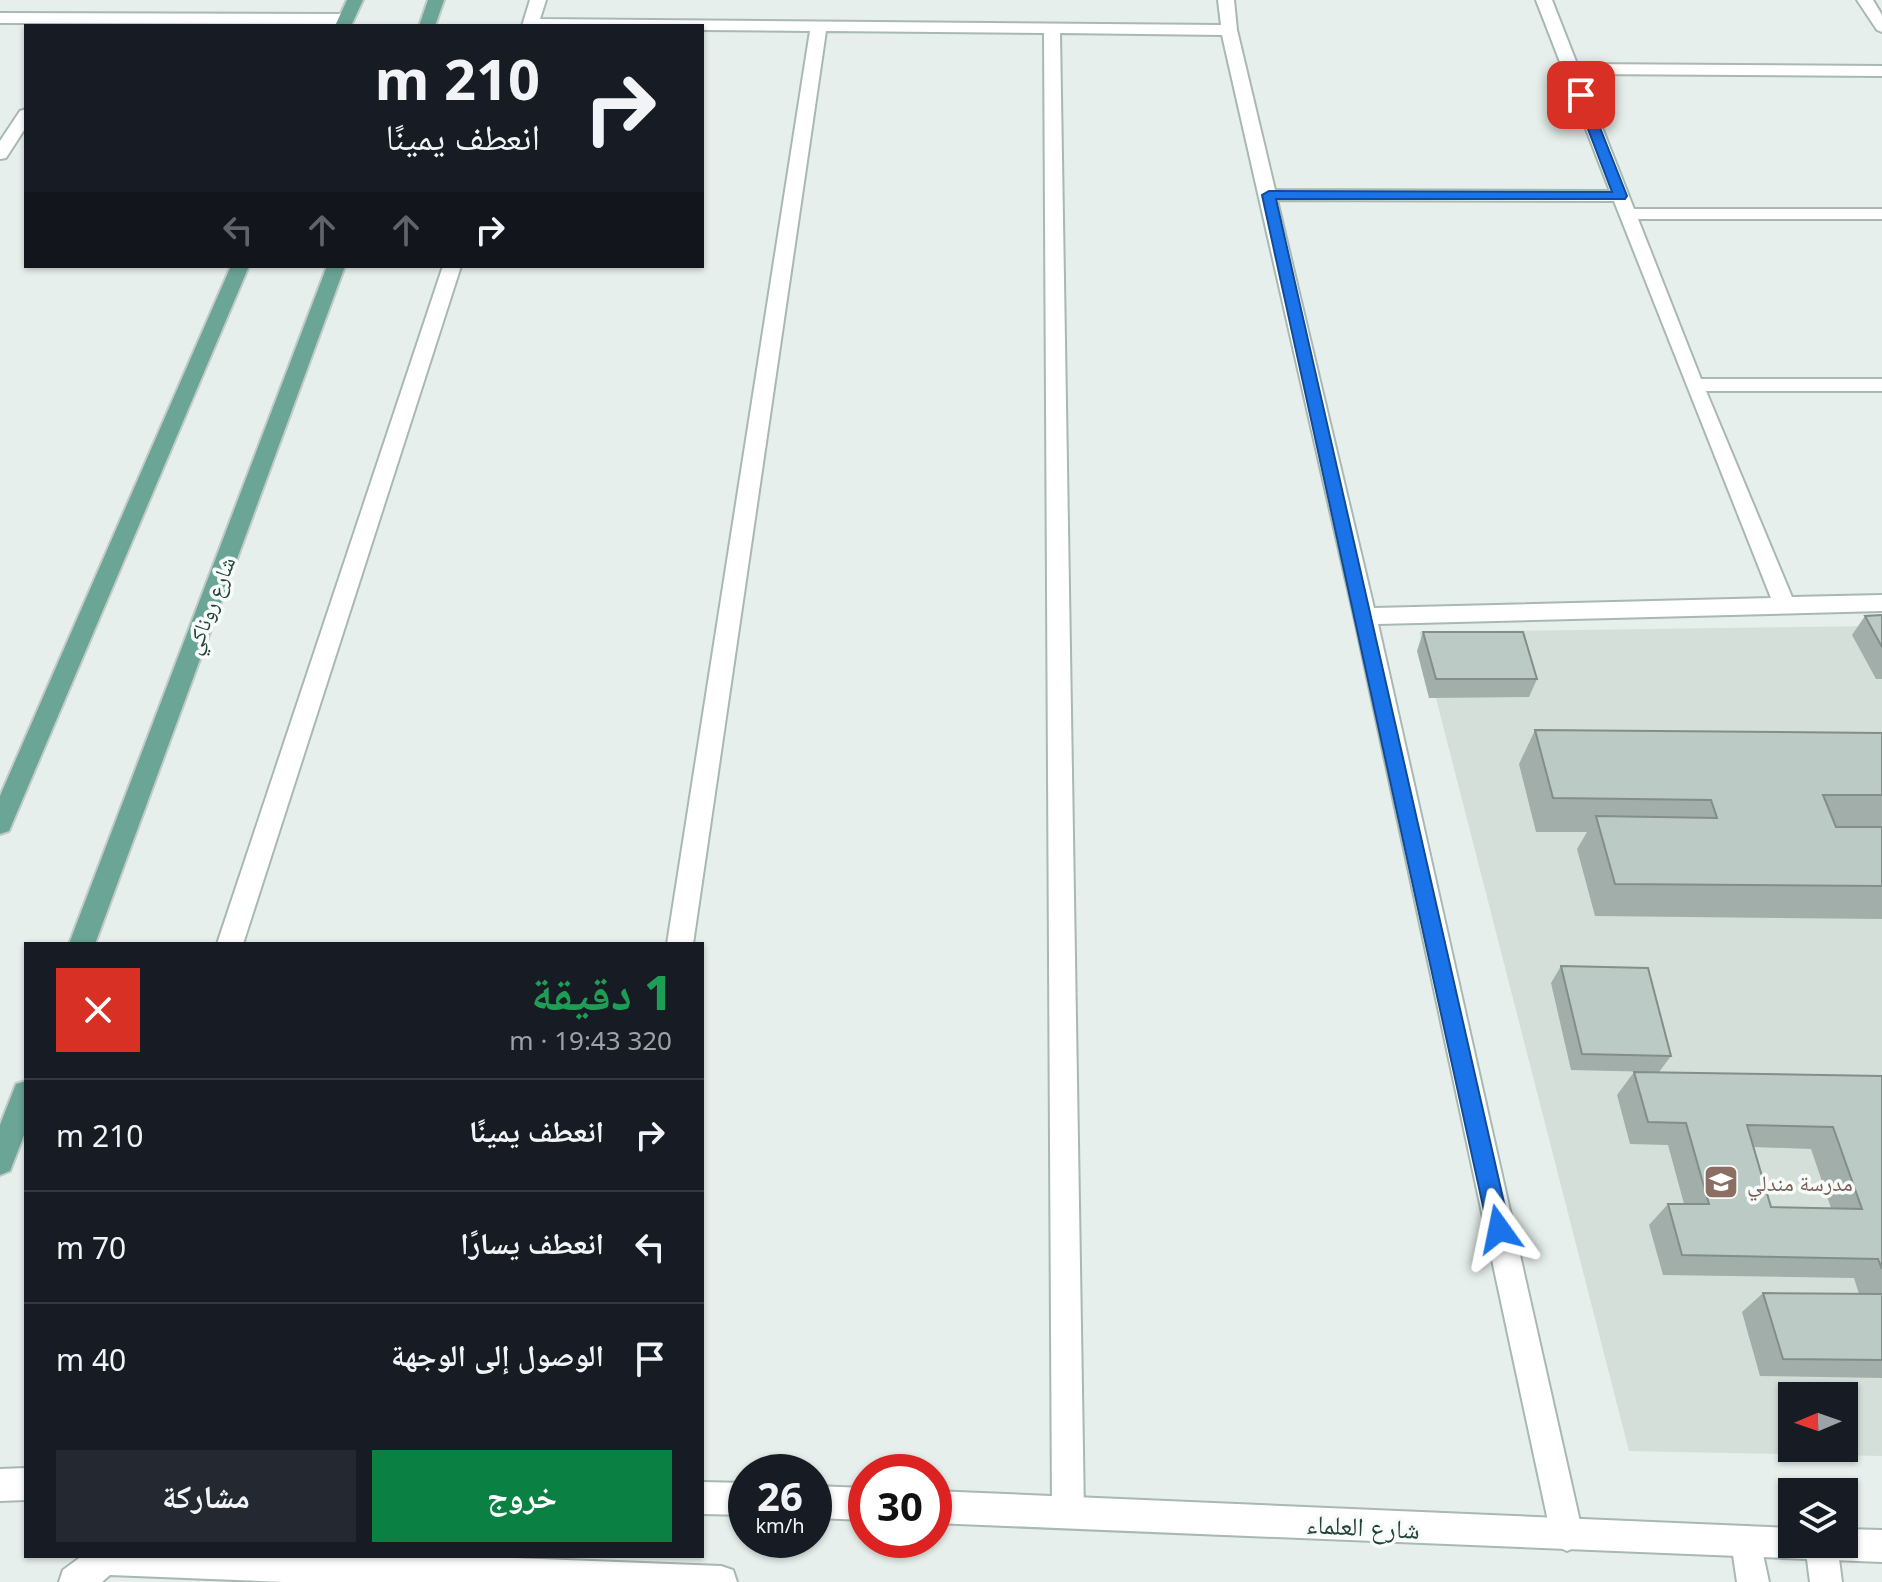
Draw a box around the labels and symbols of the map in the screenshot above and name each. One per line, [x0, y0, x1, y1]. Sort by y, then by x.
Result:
pin [1547, 61, 1615, 129]
street label: شارع روناكي [177, 552, 245, 659]
school or university icon: مدرسة مندلي [1702, 1163, 1740, 1201]
place label: مدرسة مندلي [1747, 1167, 1853, 1201]
position arrow [1457, 1187, 1541, 1271]
north arrow [1778, 1382, 1858, 1462]
speed limit sign: 30 [848, 1454, 952, 1558]
street label: شارع العلماء [1305, 1505, 1421, 1547]

